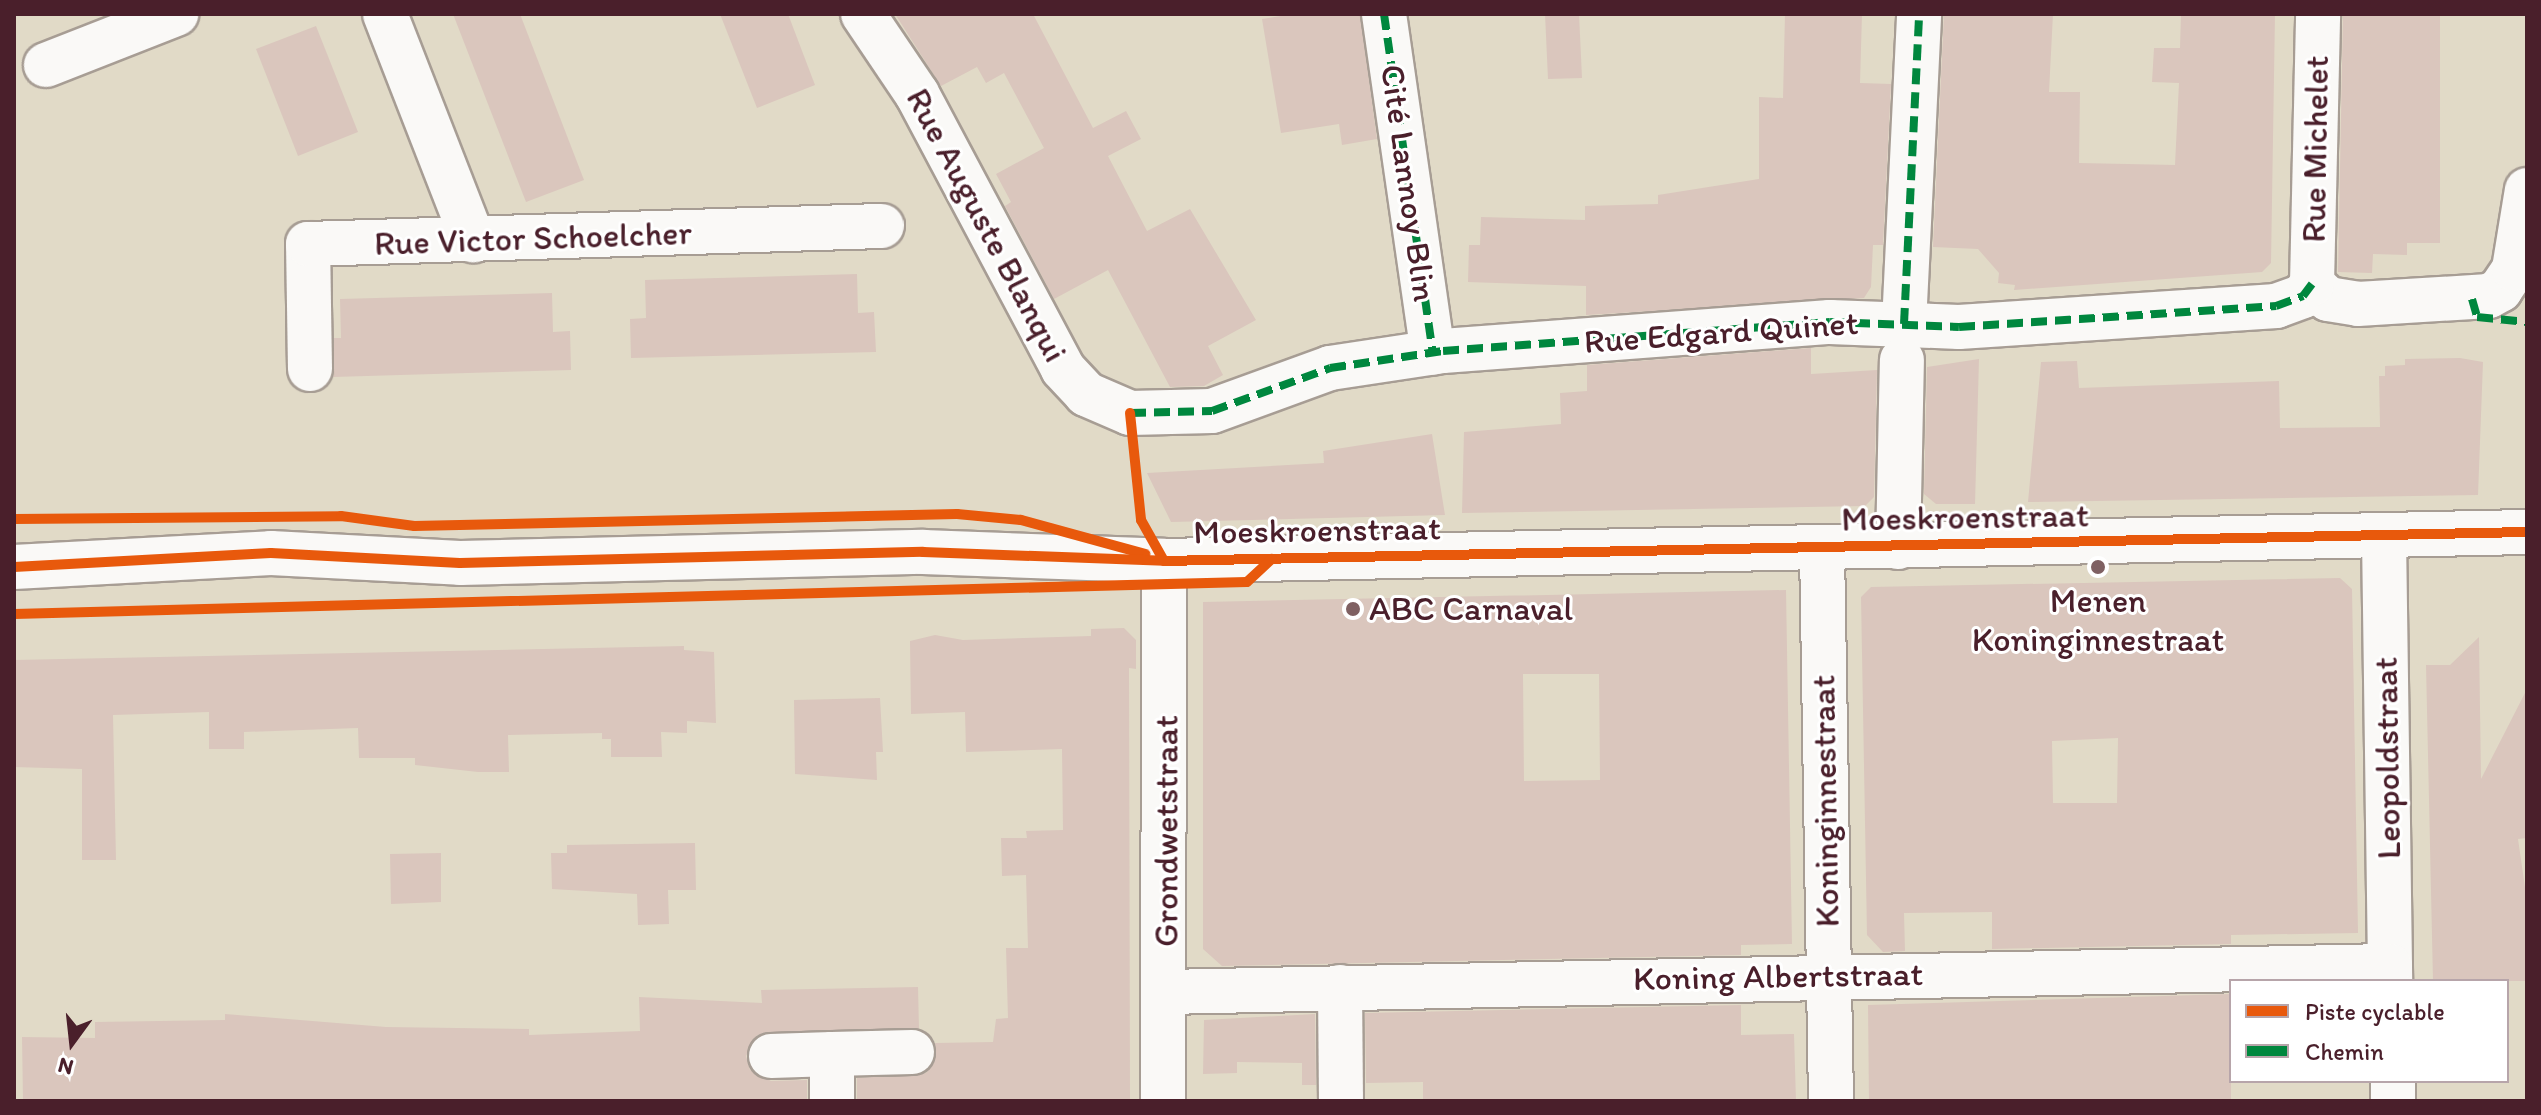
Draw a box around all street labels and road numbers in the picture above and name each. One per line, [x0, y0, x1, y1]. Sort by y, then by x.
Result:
street label: Rue Michelet [2293, 55, 2337, 243]
street label: Cité Lannoy Blin [1372, 62, 1446, 304]
street label: Rue Auguste Blanqui [898, 82, 1076, 368]
street label: Rue Victor Schoelcher [374, 212, 692, 264]
street label: Rue Edgard Quinet [1582, 302, 1860, 362]
street label: Moeskroenstraat [1841, 494, 2089, 540]
street label: Moeskroenstraat [1193, 507, 1441, 553]
street label: Leopoldstraat [2365, 656, 2409, 860]
street label: Koninginnestraat [1802, 674, 1848, 928]
street label: Grondwetstraat [1146, 715, 1186, 947]
street label: Koning Albertstraat [1633, 953, 1923, 999]

